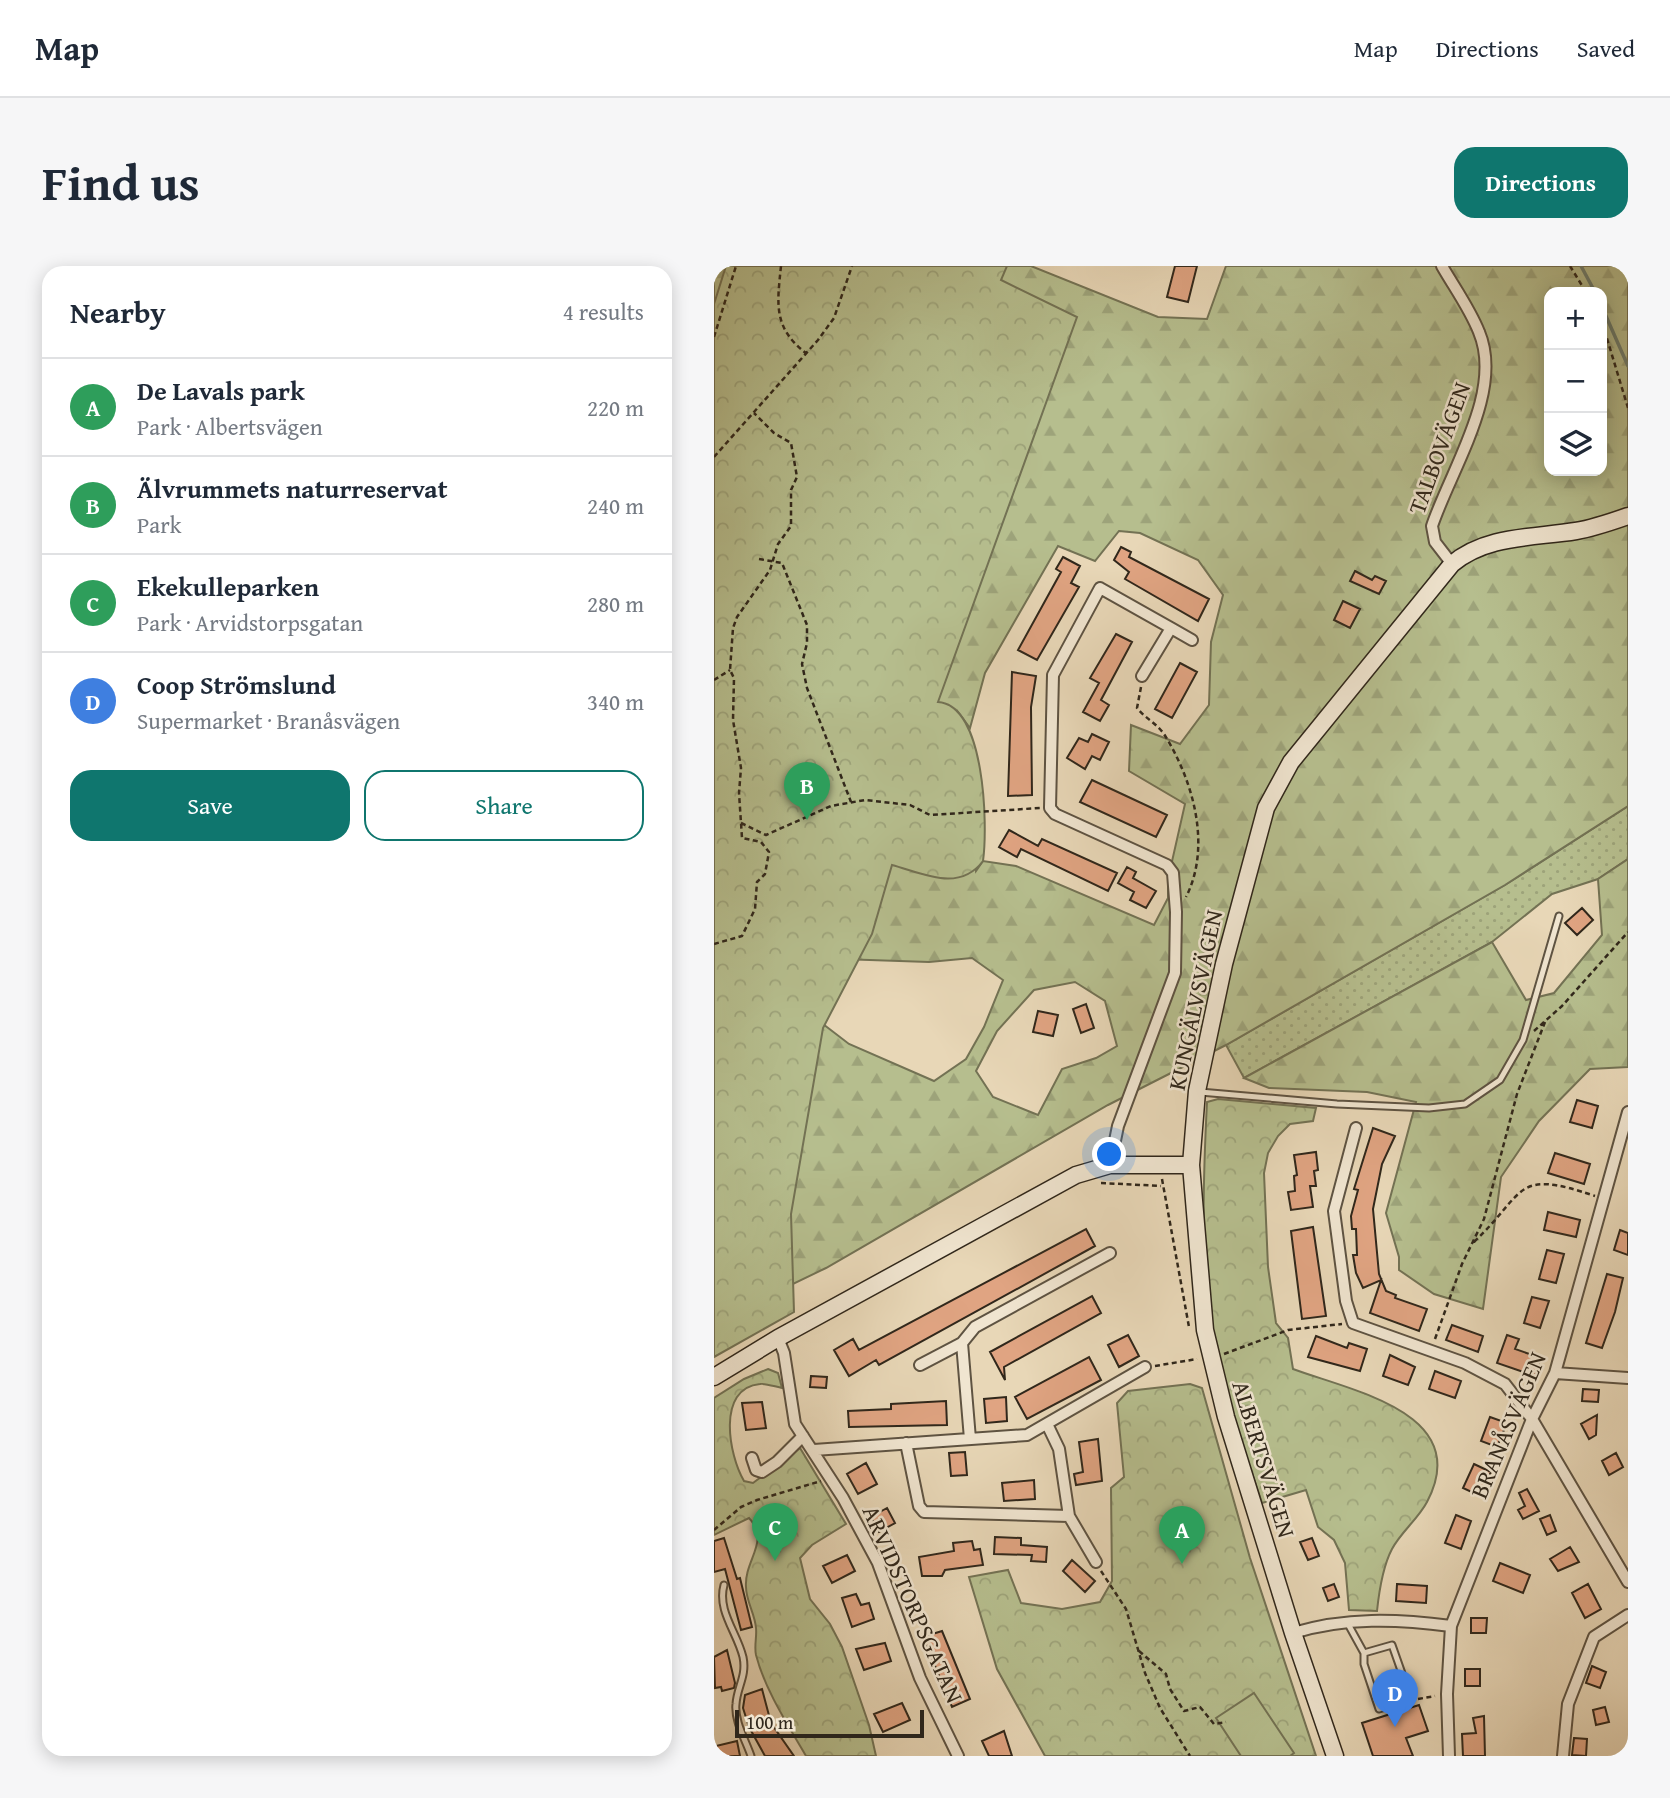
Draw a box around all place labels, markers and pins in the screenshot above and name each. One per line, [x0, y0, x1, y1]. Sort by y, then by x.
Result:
pin: B [784, 762, 830, 820]
pin: C [752, 1503, 798, 1561]
pin: A [1159, 1506, 1205, 1564]
pin: D [1372, 1669, 1418, 1727]

